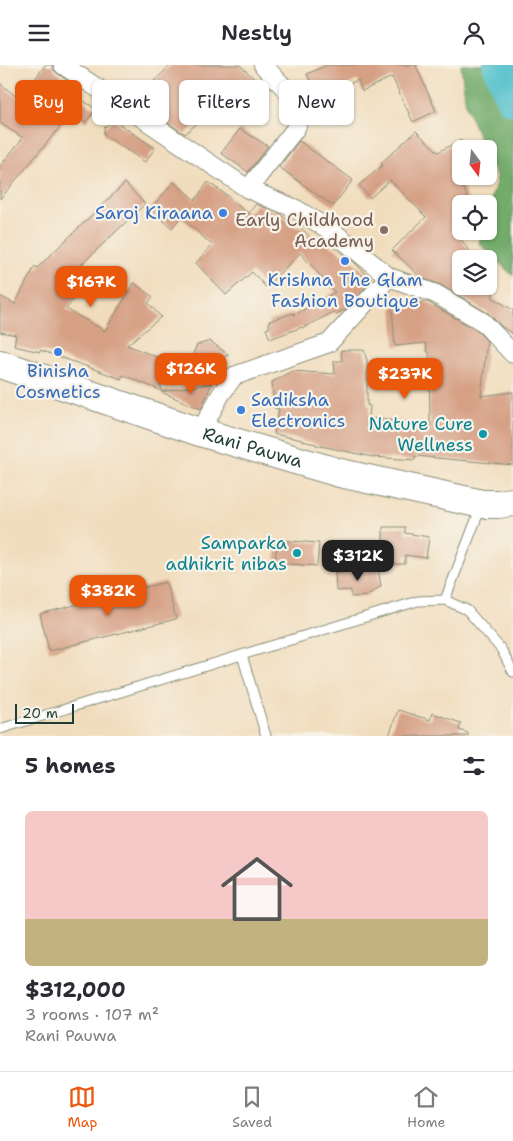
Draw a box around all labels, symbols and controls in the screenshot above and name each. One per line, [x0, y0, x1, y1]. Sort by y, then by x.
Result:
text: Nestly [221, 18, 292, 47]
icon: menu [25, 19, 53, 47]
icon: person [460, 19, 488, 47]
chip: Buy [15, 80, 82, 125]
chip: Rent [92, 80, 169, 125]
chip: Filters [179, 80, 269, 125]
chip: New [279, 80, 354, 125]
north arrow [452, 140, 498, 185]
map controls [452, 140, 497, 295]
button: locate [452, 195, 497, 240]
place label: Saroj Kiraana [95, 201, 213, 225]
marker: Saroj Kiraana [217, 207, 229, 219]
place label: Early Childhood Academy [235, 208, 374, 253]
marker: Early Childhood Academy [378, 224, 390, 236]
button: layers [452, 250, 497, 295]
marker: Krishna The Glam Fashion Boutique [339, 255, 351, 267]
pin: $167K [56, 265, 126, 308]
place label: Krishna The Glam Fashion Boutique [268, 268, 422, 313]
text: $167K [66, 271, 116, 292]
marker: Binisha Cosmetics [52, 346, 64, 358]
pin: $126K [156, 353, 226, 395]
pin: $237K [370, 357, 440, 400]
text: $126K [166, 358, 216, 379]
place label: Binisha Cosmetics [15, 359, 101, 404]
text: $237K [378, 363, 432, 384]
place label: Sadiksha Electronics [251, 388, 345, 433]
marker: Sadiksha Electronics [235, 404, 247, 416]
place label: Nature Cure Wellness [368, 412, 473, 457]
street label: Rani Pauwa [200, 421, 305, 473]
marker: Nature Cure Wellness [477, 428, 489, 440]
place label: Samparka adhikrit nibas [166, 531, 287, 576]
pin: $312K [323, 539, 393, 582]
text: $312K [333, 545, 383, 566]
marker: Samparka adhikrit nibas [291, 547, 303, 559]
pin: $382K [73, 575, 143, 617]
text: $382K [80, 580, 136, 601]
scale bar [15, 701, 74, 724]
text: 20 m [22, 704, 58, 722]
text: 5 homes [25, 752, 116, 780]
icon: filters [460, 752, 488, 780]
icon: home [212, 844, 302, 934]
text: $312,000 [25, 976, 126, 1004]
text: 3 rooms · 107 m² [25, 1004, 159, 1025]
text: Rani Pauwa [25, 1025, 116, 1046]
tab: Map [67, 1083, 97, 1131]
tab: Saved [232, 1083, 272, 1131]
tab: Home [407, 1083, 446, 1131]

